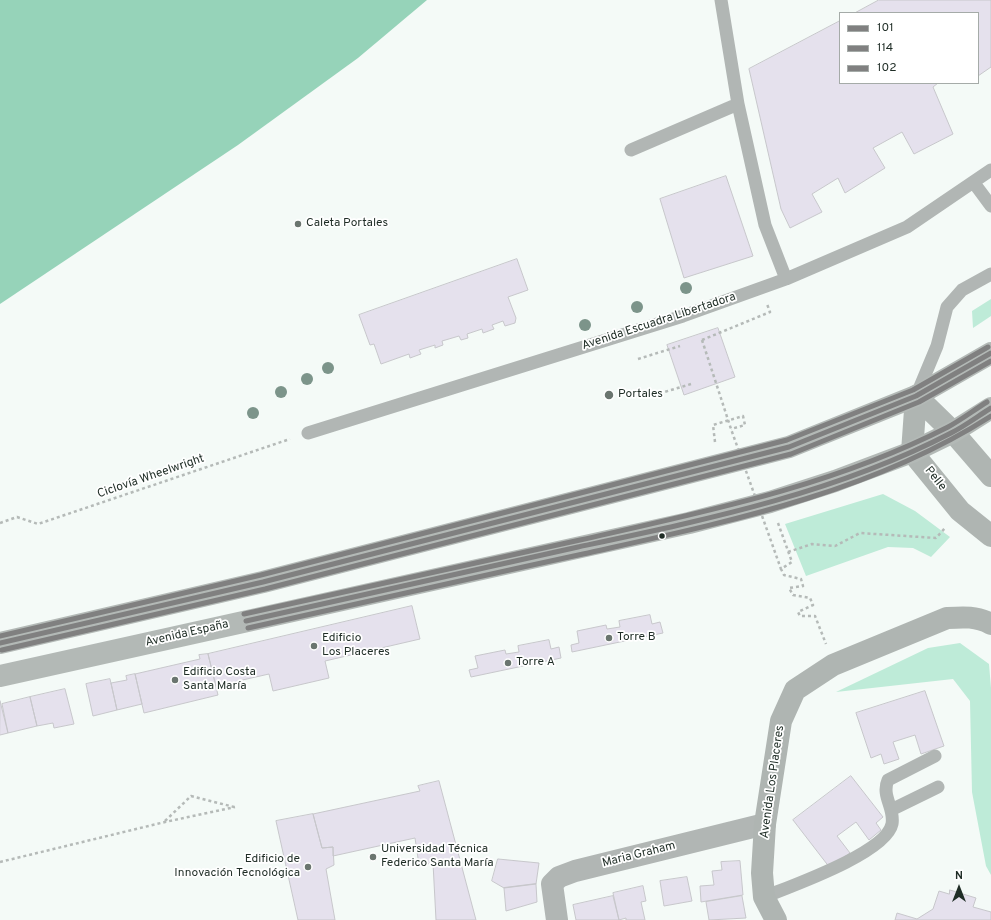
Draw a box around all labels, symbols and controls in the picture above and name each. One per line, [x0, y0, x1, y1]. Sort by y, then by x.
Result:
legend [839, 12, 979, 84]
text: 101 [877, 20, 894, 36]
text: 114 [877, 40, 893, 56]
text: 102 [877, 60, 897, 76]
place label: Caleta Portales [306, 217, 388, 231]
marker: Caleta Portales [293, 219, 303, 229]
street label: Avenida Escuadra Libertadora [580, 290, 738, 354]
place label: Portales [618, 388, 663, 402]
marker: Portales [603, 389, 615, 401]
street label: Ciclovía Wheelwright [96, 452, 206, 502]
street label: Pelle [921, 464, 949, 494]
unlabelled marker [657, 531, 667, 541]
street label: Avenida España [144, 617, 230, 651]
place label: Torre B [617, 631, 656, 645]
place label: Edificio Los Placeres [322, 632, 390, 660]
marker: Torre B [604, 633, 614, 643]
marker: Edificio Los Placeres [309, 641, 319, 651]
place label: Torre A [516, 656, 555, 670]
marker: Torre A [503, 658, 513, 668]
place label: Edificio Costa Santa María [183, 666, 256, 694]
marker: Edificio Costa Santa María [170, 675, 180, 685]
street label: Avenida Los Placeres [758, 725, 788, 839]
street label: Maria Graham [601, 839, 677, 871]
place label: Universidad Técnica Federico Santa María [381, 843, 494, 871]
marker: Universidad Técnica Federico Santa María [368, 852, 378, 862]
place label: Edificio de Innovación Tecnológica [174, 853, 300, 881]
marker: Edificio de Innovación Tecnológica [303, 862, 313, 872]
north arrow [939, 868, 979, 908]
text: N [955, 869, 963, 883]

